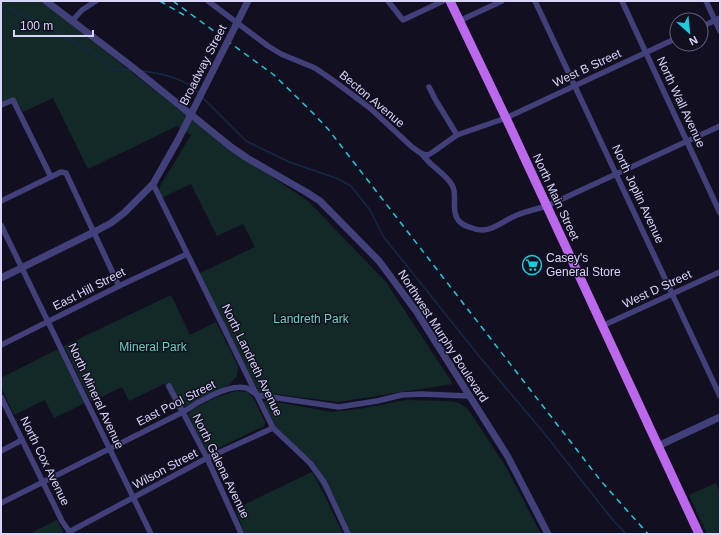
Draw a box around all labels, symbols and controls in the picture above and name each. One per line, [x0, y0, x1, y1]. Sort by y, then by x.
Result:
scale bar [14, 12, 93, 38]
north arrow [669, 12, 709, 52]
text: 100 m [20, 19, 53, 33]
street label: Broadway Street [177, 22, 230, 108]
text: N [687, 34, 700, 48]
street label: West B Street [551, 46, 624, 90]
street label: North Wall Avenue [654, 54, 708, 150]
street label: Becton Avenue [337, 68, 408, 130]
street label: North Joplin Avenue [609, 142, 667, 246]
street label: North Main Street [530, 151, 582, 243]
place label: Casey's General Store [546, 251, 621, 279]
supermarket icon: Casey's General Store [521, 254, 543, 276]
street label: East Hill Street [50, 264, 128, 313]
street label: Northwest Murphy Boulevard [395, 267, 491, 405]
street label: West D Street [620, 267, 694, 311]
street label: North Landreth Avenue [219, 302, 285, 419]
park label: Landreth Park [273, 312, 350, 326]
park label: Mineral Park [119, 340, 188, 354]
street label: North Mineral Avenue [65, 341, 127, 451]
street label: East Pool Street [134, 377, 218, 429]
street label: North Galena Avenue [190, 411, 253, 521]
street label: North Cox Avenue [17, 414, 73, 508]
street label: Wilson Street [130, 446, 200, 492]

